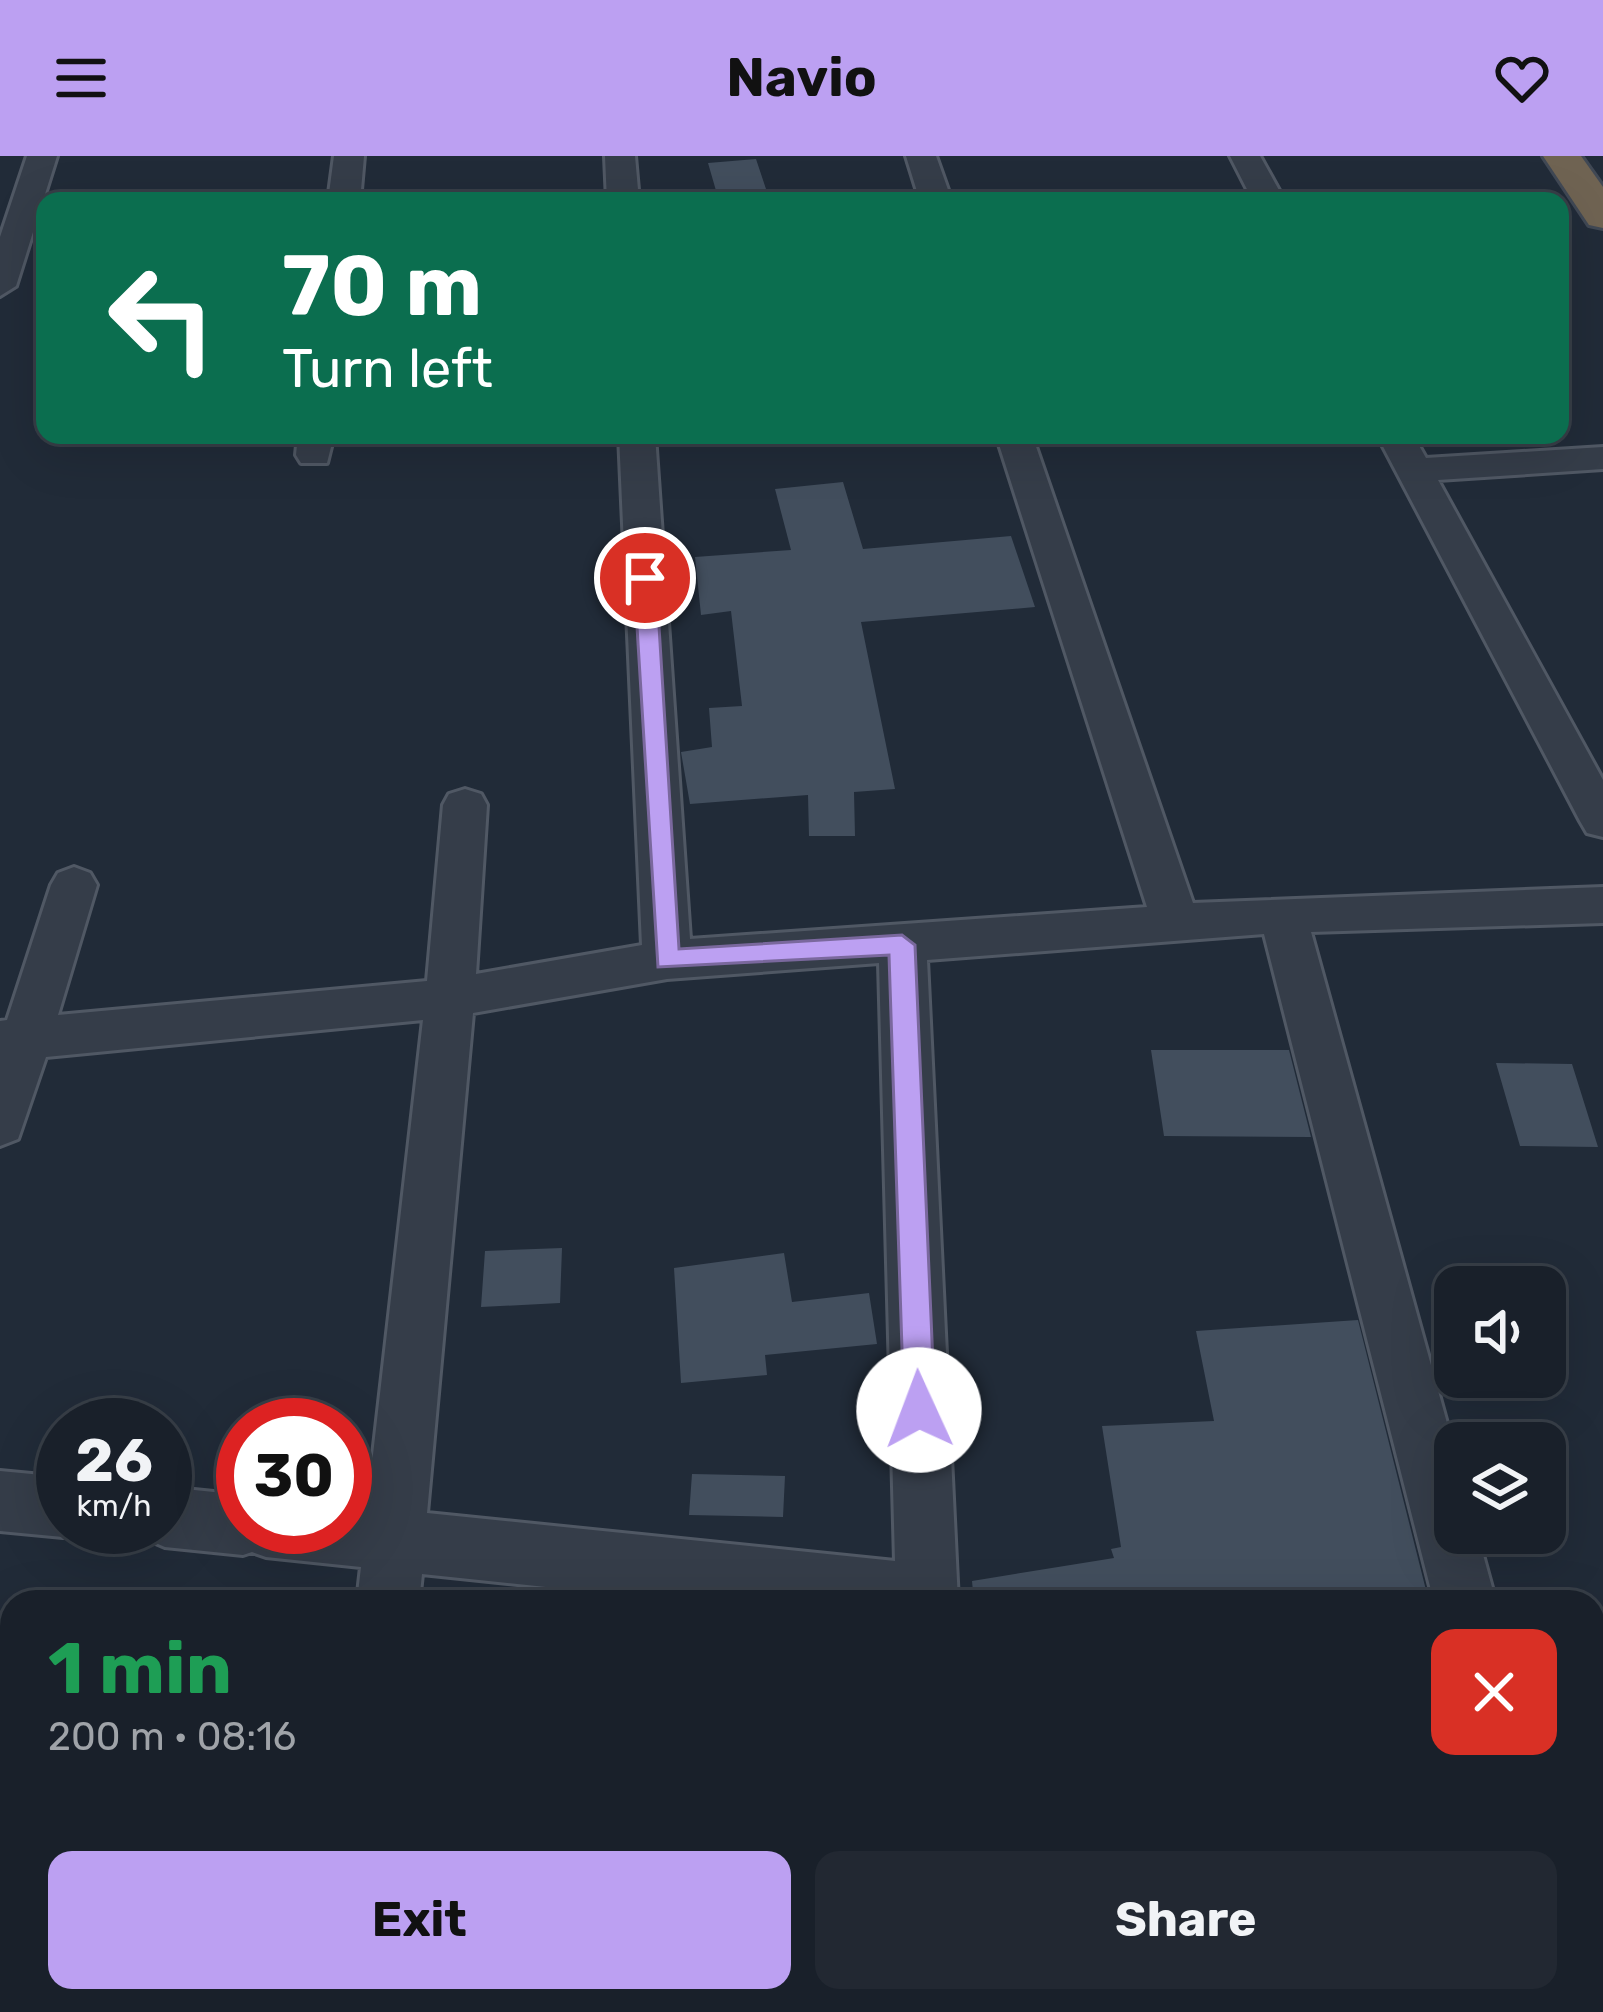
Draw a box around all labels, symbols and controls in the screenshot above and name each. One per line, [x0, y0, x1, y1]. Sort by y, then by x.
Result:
icon: menu [48, 45, 114, 111]
icon: heart [1489, 45, 1555, 111]
text: Navio [726, 46, 877, 110]
text: 70 m [282, 236, 482, 336]
icon: left [84, 240, 240, 396]
text: Turn left [282, 337, 493, 401]
pin [594, 527, 696, 629]
icon: arrive [612, 545, 678, 611]
map controls [1434, 1266, 1566, 1554]
button: sound [1434, 1266, 1566, 1398]
position arrow [856, 1347, 982, 1473]
speed limit sign: 30 [216, 1398, 372, 1554]
button: layers [1434, 1422, 1566, 1554]
text: 26 [75, 1425, 153, 1496]
text: km/h [77, 1488, 151, 1524]
text: 1 min [48, 1626, 232, 1711]
button: close [1431, 1629, 1557, 1755]
text: 200 m · 08:16 [48, 1714, 296, 1760]
button: Exit [48, 1851, 791, 1989]
button: Share [815, 1851, 1557, 1989]

